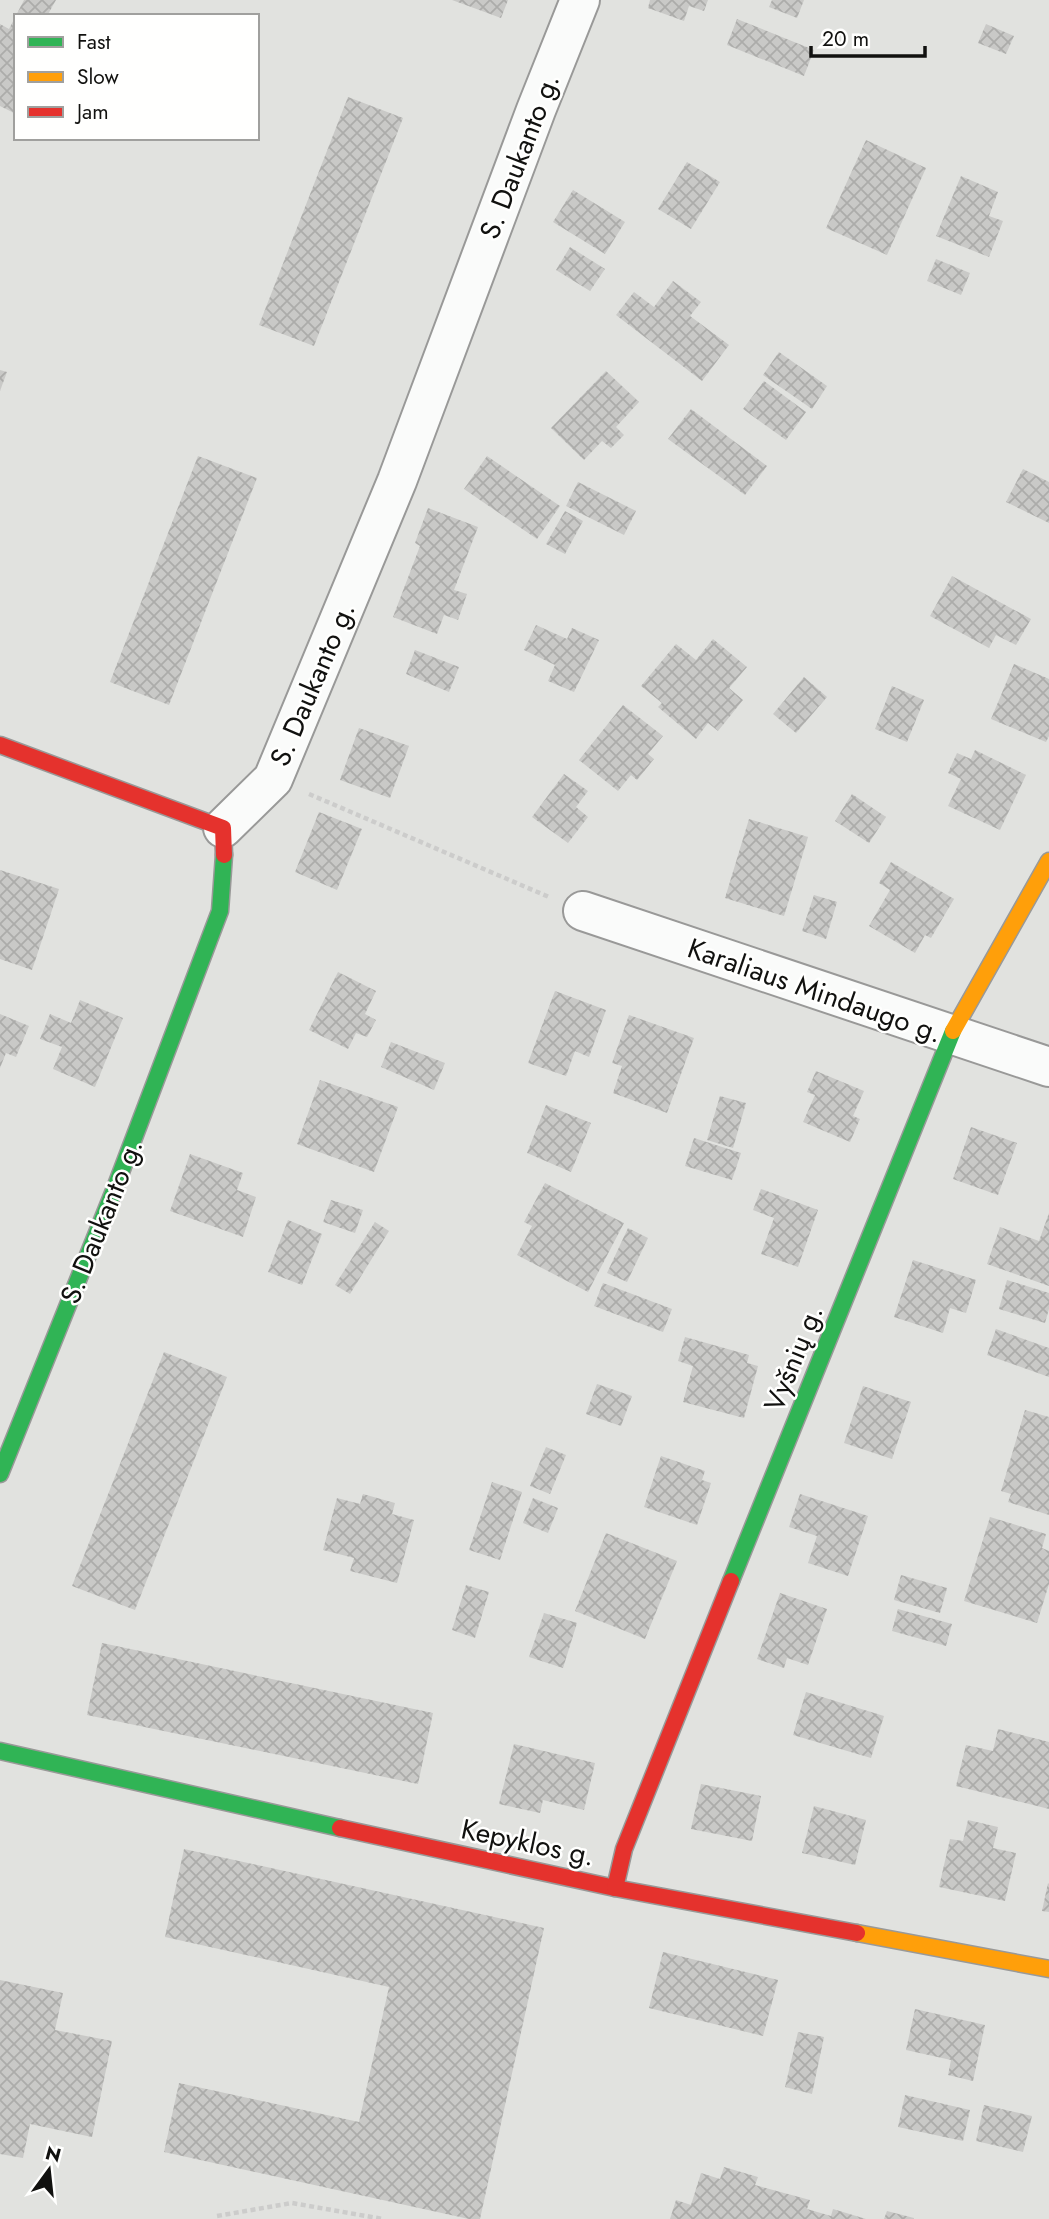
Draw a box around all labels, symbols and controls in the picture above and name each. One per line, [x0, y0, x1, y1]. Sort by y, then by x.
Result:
legend [14, 14, 259, 140]
scale bar [811, 14, 925, 58]
text: 20 m [822, 24, 869, 54]
text: Fast [77, 27, 110, 57]
text: Slow [77, 62, 119, 92]
street label: S. Daukanto g. [469, 67, 570, 245]
text: Jam [74, 97, 109, 127]
street label: S. Daukanto g. [259, 596, 365, 773]
street label: Karaliaus Mindaugo g. [682, 928, 948, 1053]
street label: S. Daukanto g. [50, 1133, 153, 1310]
street label: Vyšnių g. [754, 1299, 833, 1418]
street label: Kepyklos g. [457, 1808, 598, 1877]
north arrow [14, 2135, 84, 2205]
text: N [42, 2139, 64, 2169]

